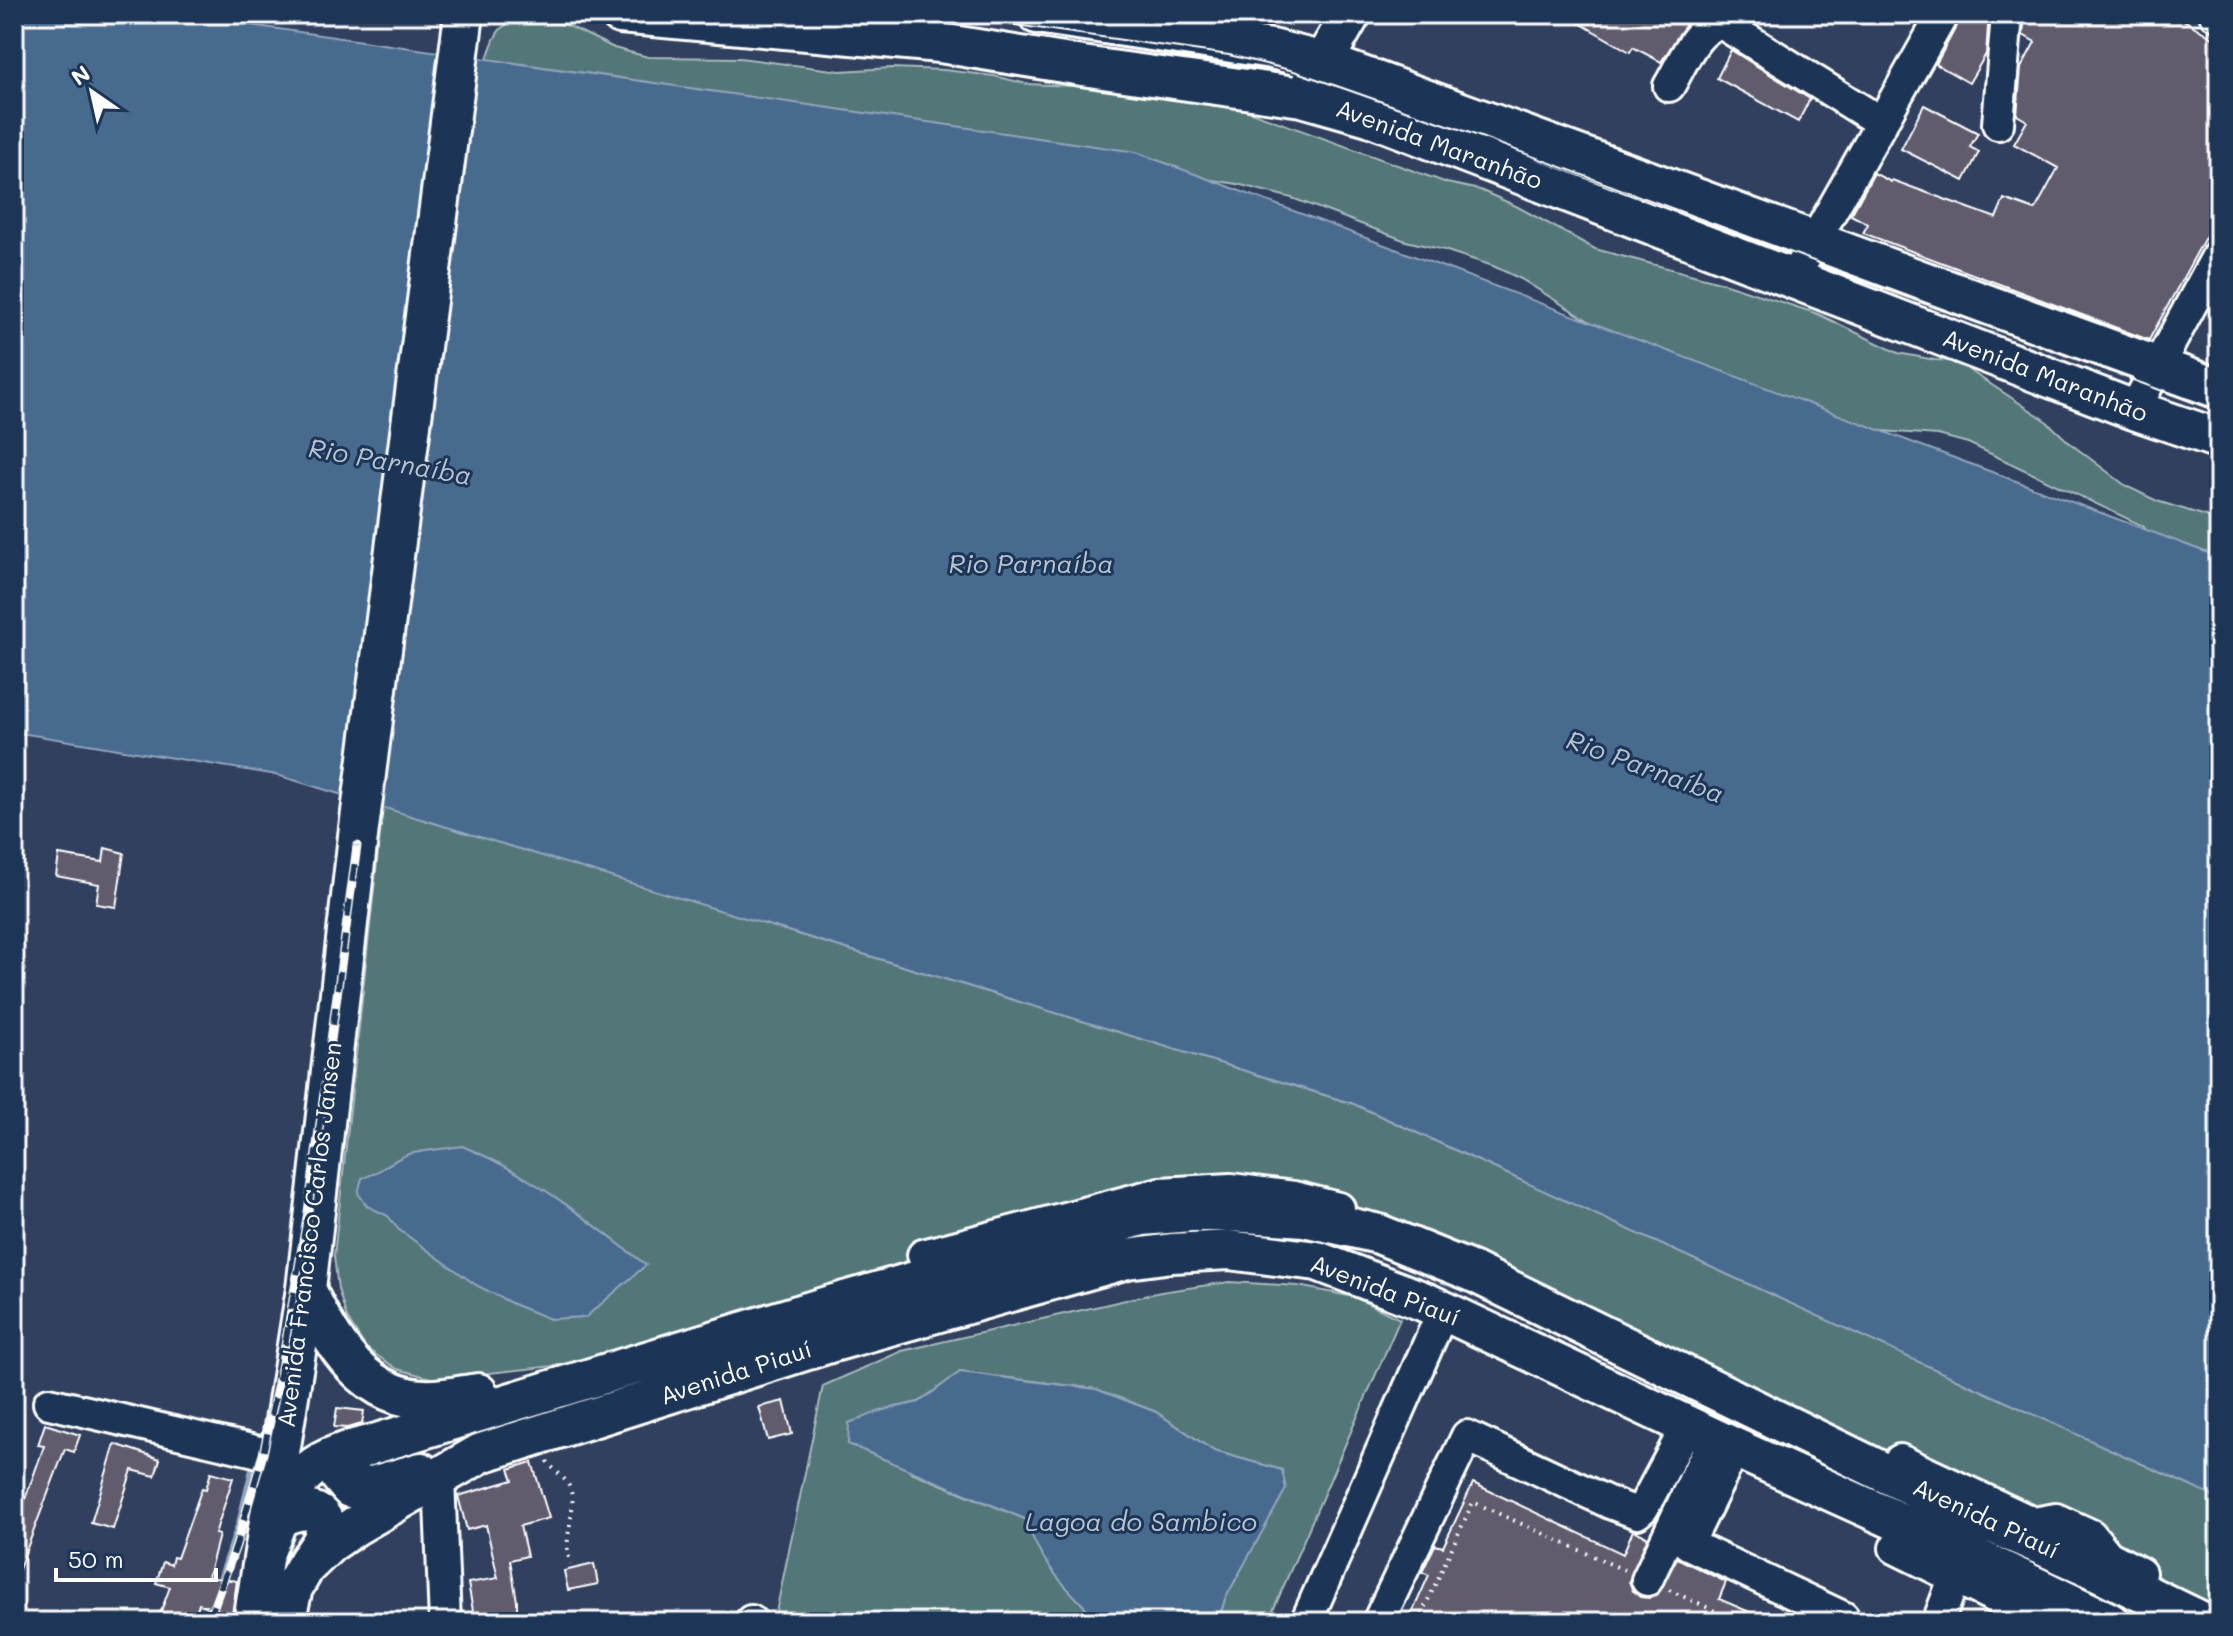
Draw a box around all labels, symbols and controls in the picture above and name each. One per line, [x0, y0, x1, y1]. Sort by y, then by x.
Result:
north arrow [52, 52, 132, 132]
text: N [66, 58, 96, 92]
street label: Avenida Maranhão [1332, 92, 1547, 195]
street label: Avenida Maranhão [1939, 321, 2153, 428]
water label: Rio Parnaíba [306, 430, 474, 492]
water label: Rio Parnaíba [948, 546, 1114, 580]
water label: Rio Parnaíba [1562, 722, 1729, 810]
street label: Avenida Francisco Carlos Jansen [269, 1040, 348, 1429]
street label: Avenida Piauí [1306, 1247, 1465, 1332]
street label: Avenida Piauí [656, 1332, 815, 1411]
street label: Avenida Piauí [1909, 1470, 2065, 1565]
water label: Lagoa do Sambico [1025, 1504, 1257, 1538]
scale bar [56, 1532, 216, 1582]
text: 50 m [68, 1543, 124, 1574]

